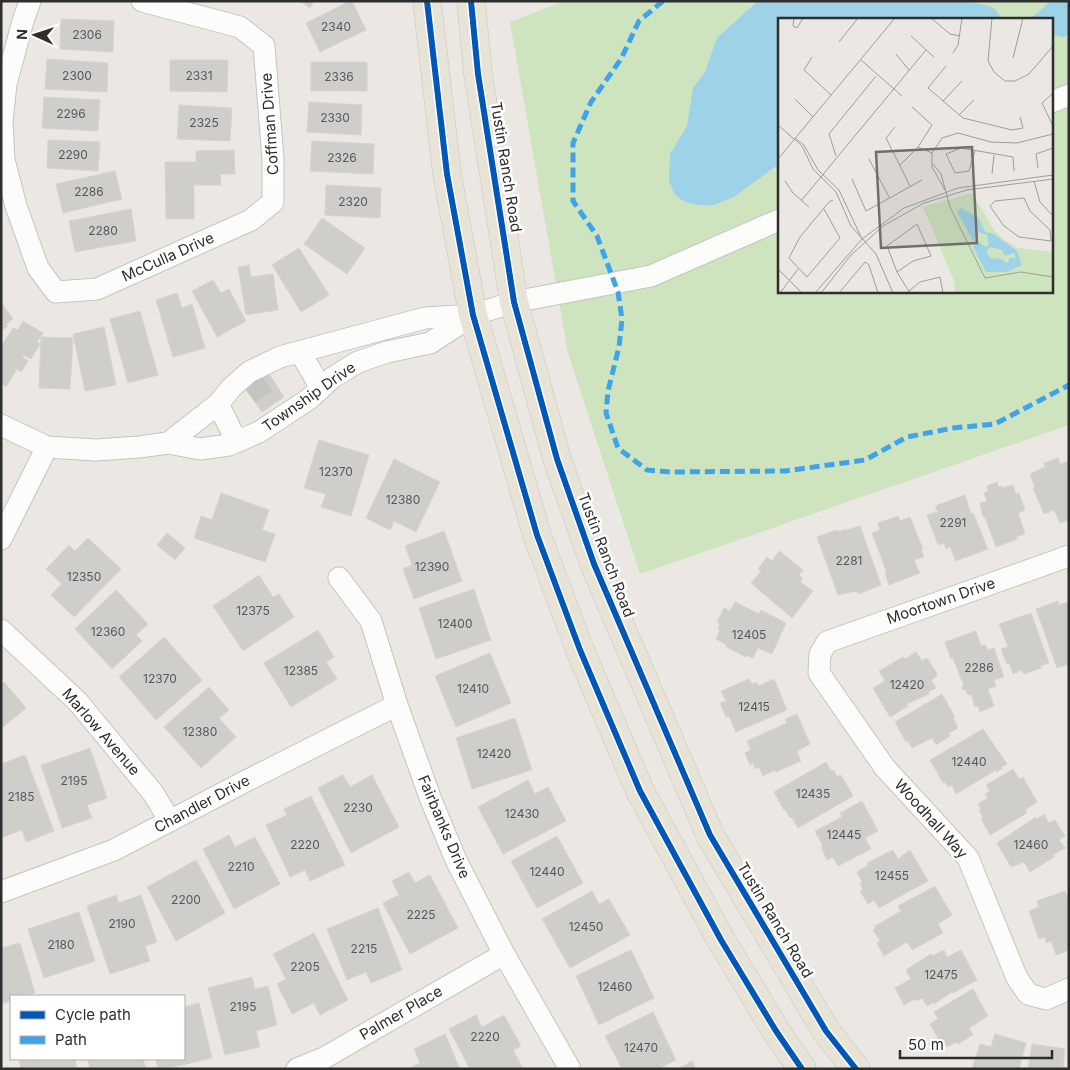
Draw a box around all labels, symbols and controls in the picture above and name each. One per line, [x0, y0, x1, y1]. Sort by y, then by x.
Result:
north arrow [10, 10, 60, 60]
inset map [778, 18, 1052, 292]
house number: 2340 [321, 19, 351, 34]
house number: 2306 [72, 27, 102, 42]
text: N [13, 29, 30, 40]
house number: 2300 [62, 68, 92, 83]
house number: 2331 [185, 68, 213, 83]
house number: 2336 [324, 69, 354, 84]
street label: Coffman Drive [256, 72, 283, 176]
street label: Tustin Ranch Road [487, 100, 526, 233]
house number: 2296 [56, 106, 86, 121]
house number: 2330 [320, 110, 350, 125]
house number: 2325 [189, 115, 219, 130]
house number: 2290 [58, 147, 88, 162]
house number: 2326 [327, 150, 357, 165]
house number: 2286 [74, 184, 104, 199]
house number: 2320 [338, 194, 368, 209]
house number: 2280 [88, 223, 118, 238]
street label: McCulla Drive [119, 228, 217, 285]
street label: Township Drive [258, 357, 359, 436]
house number: 12370 [319, 464, 353, 479]
street label: Tustin Ranch Road [574, 490, 639, 620]
house number: 12380 [386, 492, 420, 507]
house number: 2291 [940, 515, 966, 530]
house number: 2281 [836, 553, 862, 568]
house number: 12390 [415, 559, 449, 574]
house number: 12350 [67, 569, 101, 584]
street label: Moortown Drive [884, 573, 998, 628]
house number: 12375 [236, 603, 270, 618]
house number: 12400 [438, 616, 472, 631]
house number: 12360 [91, 624, 125, 639]
house number: 12405 [732, 627, 766, 642]
house number: 2286 [964, 660, 994, 675]
house number: 12385 [284, 663, 318, 678]
house number: 12370 [143, 671, 177, 686]
house number: 12420 [890, 677, 924, 692]
house number: 12410 [457, 681, 489, 696]
street label: Marlow Avenue [58, 684, 144, 779]
house number: 12415 [738, 699, 770, 714]
house number: 12380 [183, 724, 217, 739]
house number: 12420 [477, 746, 511, 761]
house number: 12440 [951, 754, 987, 769]
street label: Chandler Drive [151, 770, 253, 837]
street label: Fairbanks Drive [414, 772, 475, 881]
house number: 2195 [61, 773, 87, 788]
street label: Woodhall Way [891, 775, 972, 863]
house number: 12435 [796, 786, 830, 801]
house number: 2185 [8, 789, 34, 804]
house number: 2230 [343, 800, 373, 815]
house number: 12430 [505, 806, 539, 821]
house number: 12445 [827, 827, 861, 842]
house number: 2220 [290, 837, 320, 852]
house number: 12460 [1014, 837, 1048, 852]
street label: Tustin Ranch Road [733, 858, 817, 981]
house number: 2210 [227, 859, 255, 874]
house number: 12440 [529, 864, 565, 879]
house number: 12455 [875, 868, 909, 883]
house number: 2200 [171, 892, 201, 907]
house number: 2225 [406, 907, 436, 922]
house number: 2190 [108, 916, 136, 931]
house number: 12450 [569, 919, 603, 934]
house number: 2180 [47, 937, 75, 952]
house number: 2215 [351, 941, 377, 956]
house number: 2205 [290, 959, 320, 974]
house number: 12475 [924, 967, 958, 982]
house number: 12460 [598, 979, 632, 994]
street label: Palmer Place [356, 981, 445, 1044]
legend [10, 995, 185, 1060]
house number: 2195 [230, 999, 256, 1014]
text: Cycle path [55, 1005, 131, 1024]
scale bar [900, 1028, 1052, 1060]
house number: 2220 [470, 1029, 500, 1044]
text: Path [55, 1030, 87, 1049]
text: 50 m [908, 1035, 944, 1054]
house number: 12470 [624, 1040, 658, 1055]

